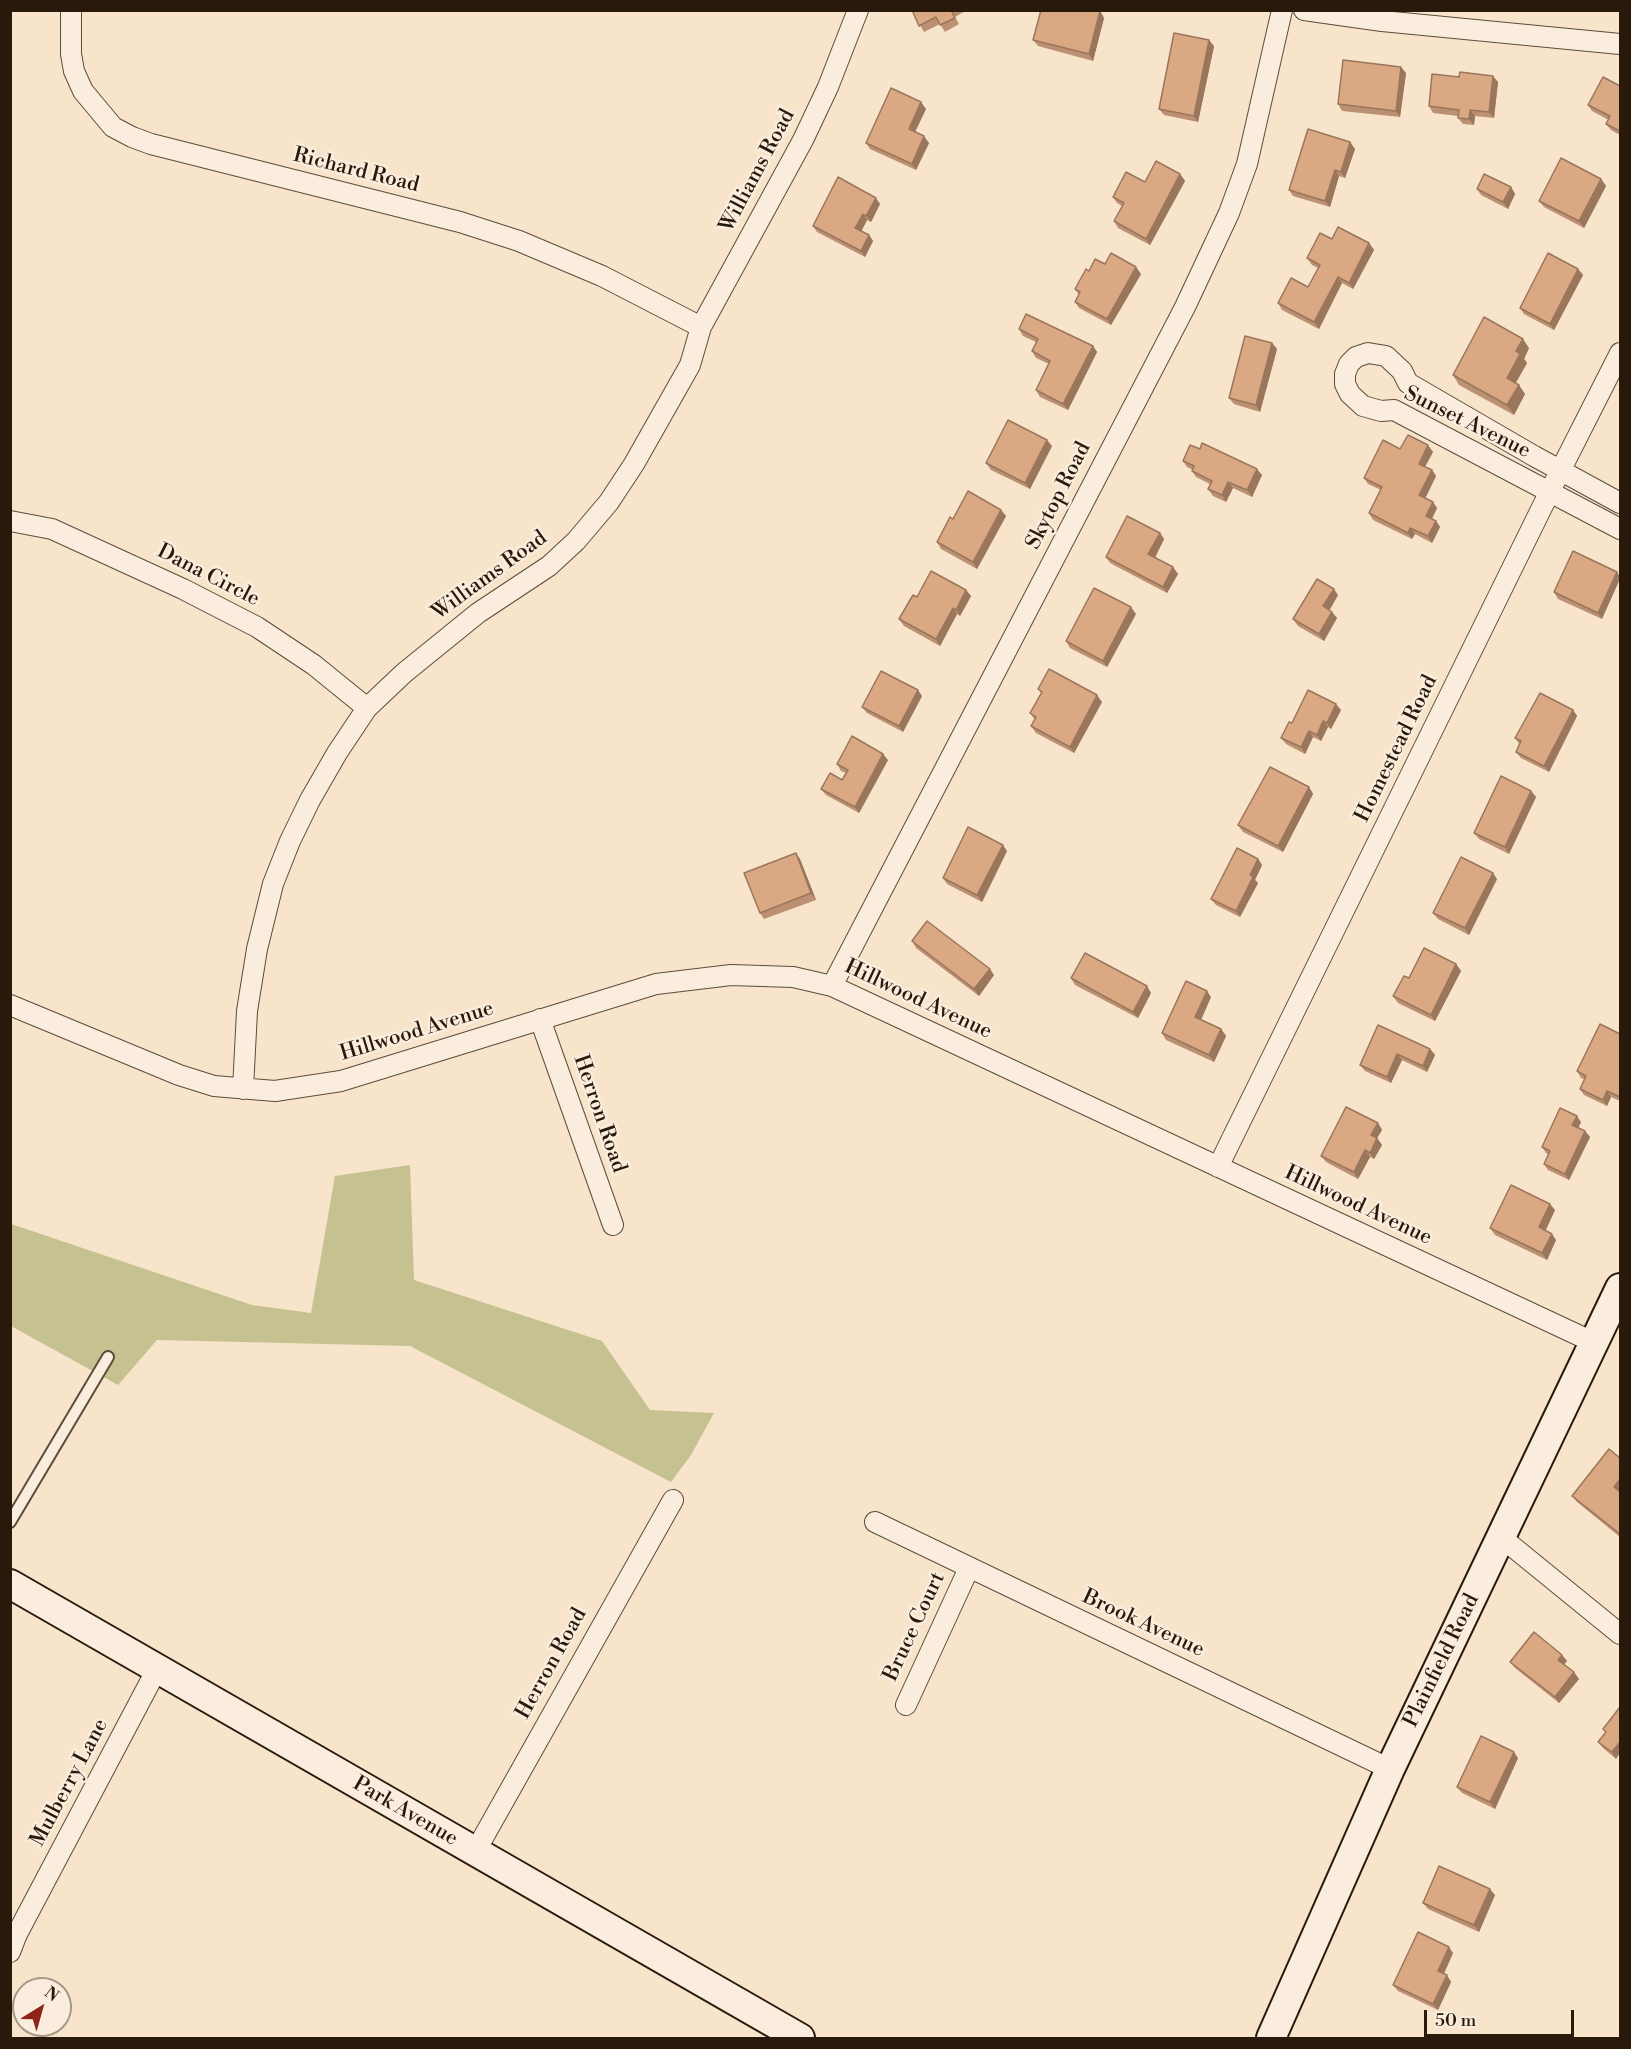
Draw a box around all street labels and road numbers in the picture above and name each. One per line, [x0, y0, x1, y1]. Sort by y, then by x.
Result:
street label: Williams Road [715, 105, 801, 237]
street label: Richard Road [290, 143, 422, 199]
street label: Sunset Avenue [1400, 382, 1534, 464]
street label: Skytop Road [1021, 438, 1097, 554]
street label: Williams Road [428, 526, 552, 626]
street label: Dana Circle [152, 539, 264, 613]
street label: Homestead Road [1351, 671, 1443, 827]
street label: Hillwood Avenue [840, 955, 996, 1045]
street label: Hillwood Avenue [337, 997, 497, 1067]
street label: Herron Road [567, 1052, 631, 1176]
street label: Hillwood Avenue [1280, 1161, 1436, 1251]
street label: Bruce Court [879, 1569, 951, 1685]
street label: Brook Avenue [1078, 1585, 1208, 1663]
street label: Plainfield Road [1399, 1590, 1485, 1732]
street label: Herron Road [511, 1604, 593, 1724]
street label: Mulberry Lane [26, 1715, 114, 1851]
street label: Park Avenue [348, 1772, 462, 1852]

